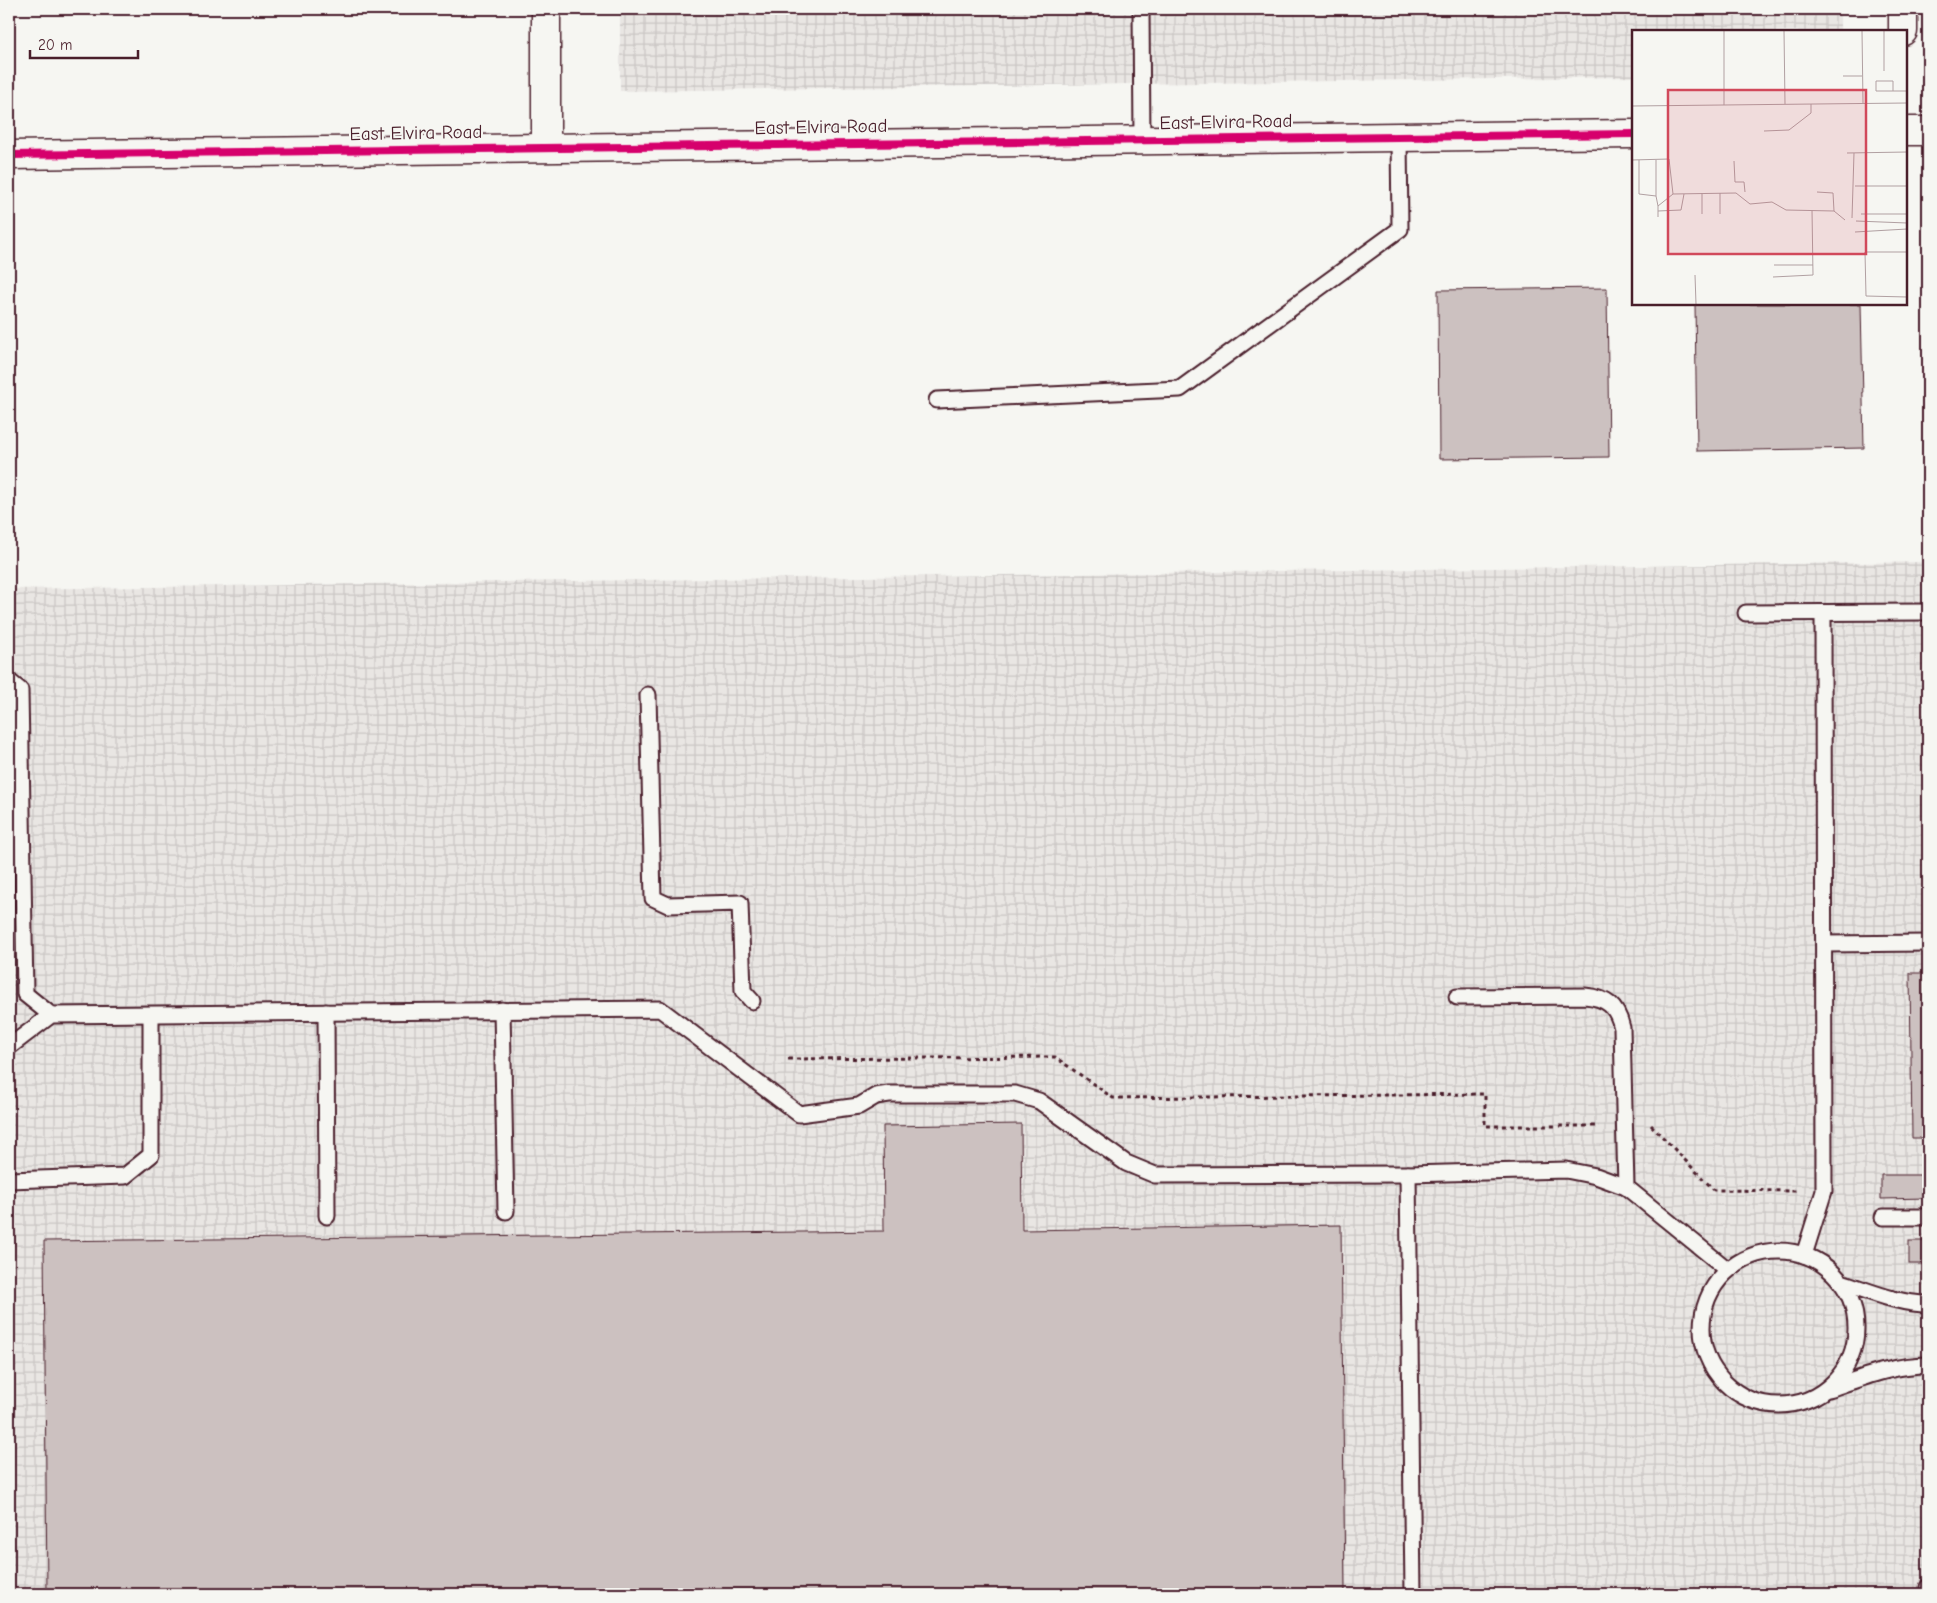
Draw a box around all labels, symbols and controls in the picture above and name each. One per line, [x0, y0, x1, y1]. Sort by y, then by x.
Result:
scale bar [30, 28, 138, 60]
inset map [1632, 30, 1907, 305]
text: 20 m [38, 36, 72, 54]
street label: East Elvira Road [1159, 110, 1293, 134]
street label: East Elvira Road [754, 115, 888, 139]
street label: East Elvira Road [349, 121, 483, 145]

